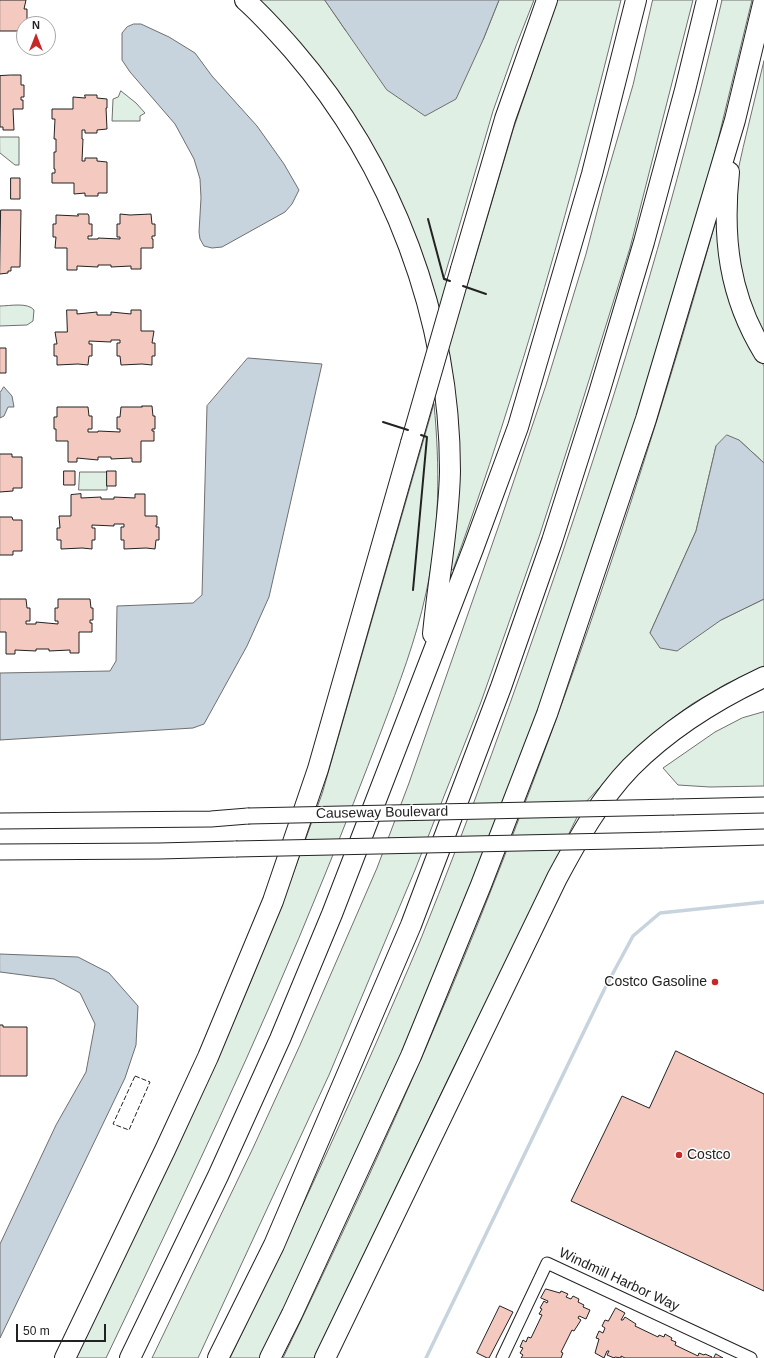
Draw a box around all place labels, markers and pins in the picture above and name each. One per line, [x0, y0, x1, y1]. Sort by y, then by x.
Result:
place label: Costco Gasoline [604, 974, 707, 990]
marker: Costco Gasoline [710, 977, 720, 987]
place label: Costco [687, 1147, 731, 1163]
marker: Costco [674, 1150, 684, 1160]

